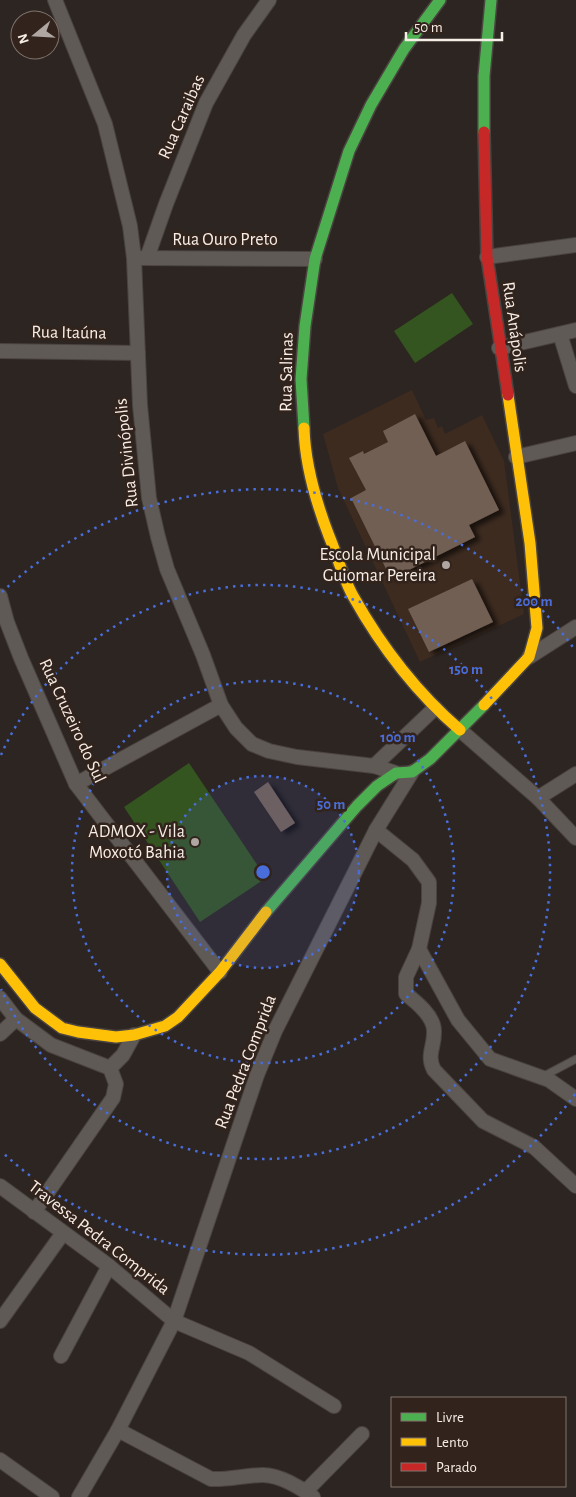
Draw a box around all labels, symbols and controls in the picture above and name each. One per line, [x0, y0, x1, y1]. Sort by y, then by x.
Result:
north arrow [10, 10, 60, 60]
scale bar [406, 10, 502, 42]
text: 50 m [414, 20, 443, 35]
text: N [15, 32, 32, 46]
street label: Rua Caraibas [155, 72, 209, 162]
street label: Rua Ouro Preto [172, 231, 278, 249]
street label: Rua Anápolis [499, 280, 529, 374]
street label: Rua Itaúna [31, 323, 107, 343]
street label: Rua Salinas [277, 332, 297, 412]
street label: Rua Divinópolis [112, 398, 142, 508]
place label: Escola Municipal Guiomar Pereira [319, 546, 436, 585]
marker: Escola Municipal Guiomar Pereira [440, 559, 452, 571]
text: 200 m [515, 594, 553, 609]
street label: Rua Cruzeiro do Sul [35, 656, 109, 786]
text: 150 m [449, 662, 483, 677]
text: 100 m [380, 730, 416, 745]
text: 50 m [317, 797, 345, 812]
place label: ADMOX - Vila Moxotó Bahia [88, 823, 185, 862]
marker: ADMOX - Vila Moxotó Bahia [189, 836, 201, 848]
centre of rings [254, 863, 272, 881]
street label: Rua Pedra Comprida [212, 992, 280, 1132]
street label: Travessa Pedra Comprida [25, 1177, 173, 1299]
legend [391, 1397, 566, 1487]
text: Livre [436, 1410, 464, 1425]
text: Lento [436, 1435, 469, 1450]
text: Parado [436, 1460, 477, 1475]

